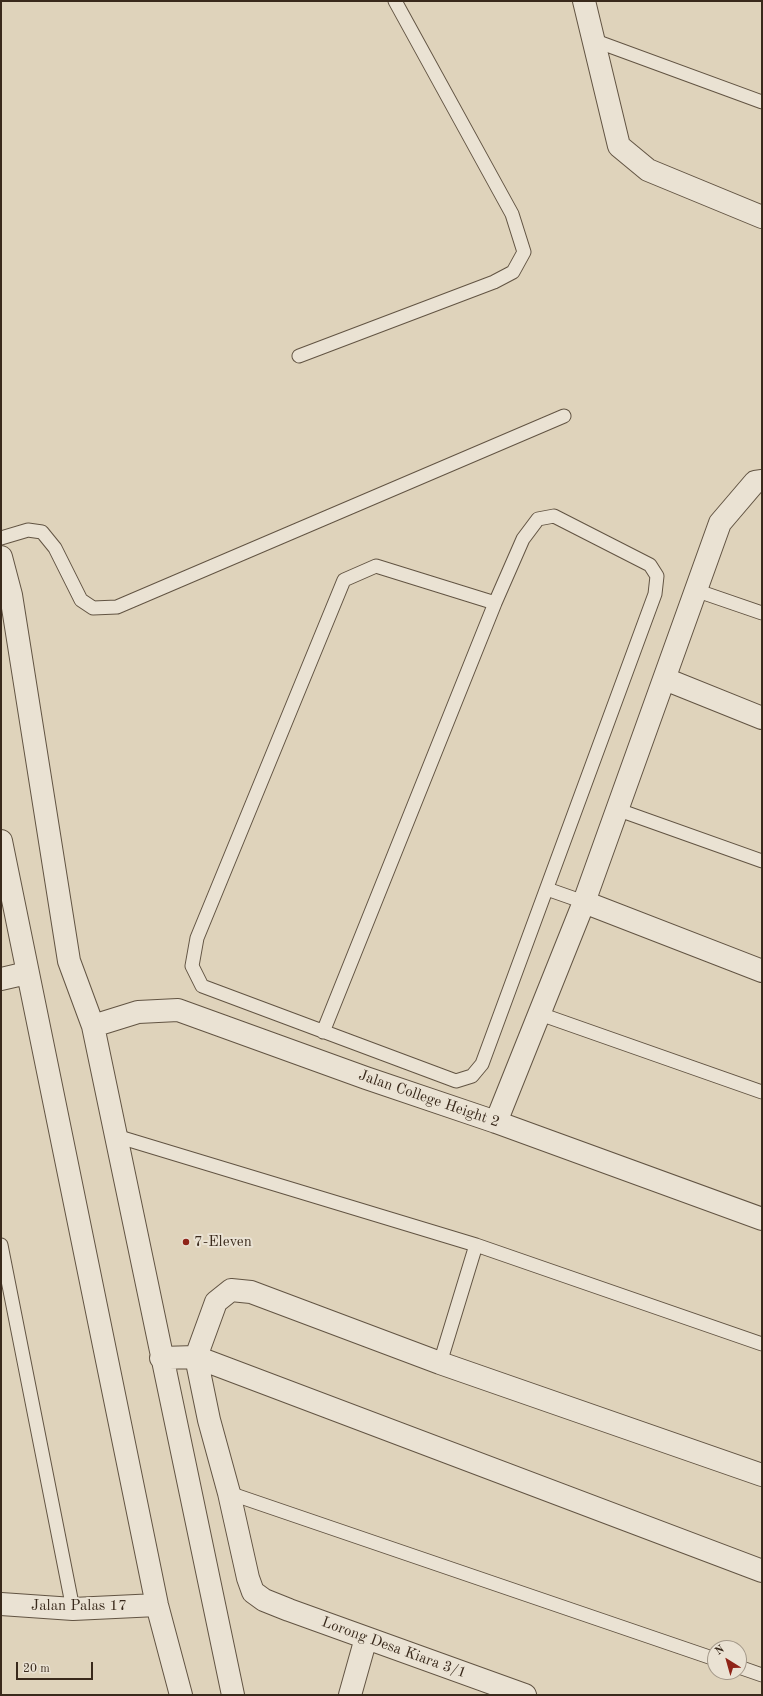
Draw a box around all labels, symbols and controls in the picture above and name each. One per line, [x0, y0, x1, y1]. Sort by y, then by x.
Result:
street label: Jalan College Height 2 [356, 1066, 502, 1132]
place label: 7-Eleven [194, 1233, 252, 1251]
marker: 7-Eleven [181, 1237, 191, 1247]
street label: Jalan Palas 17 [31, 1597, 127, 1615]
street label: Lorong Desa Kiara 3/1 [319, 1613, 469, 1683]
north arrow [707, 1640, 747, 1680]
text: N [713, 1644, 727, 1658]
scale bar [18, 1654, 95, 1680]
text: 20 m [23, 1663, 50, 1675]

